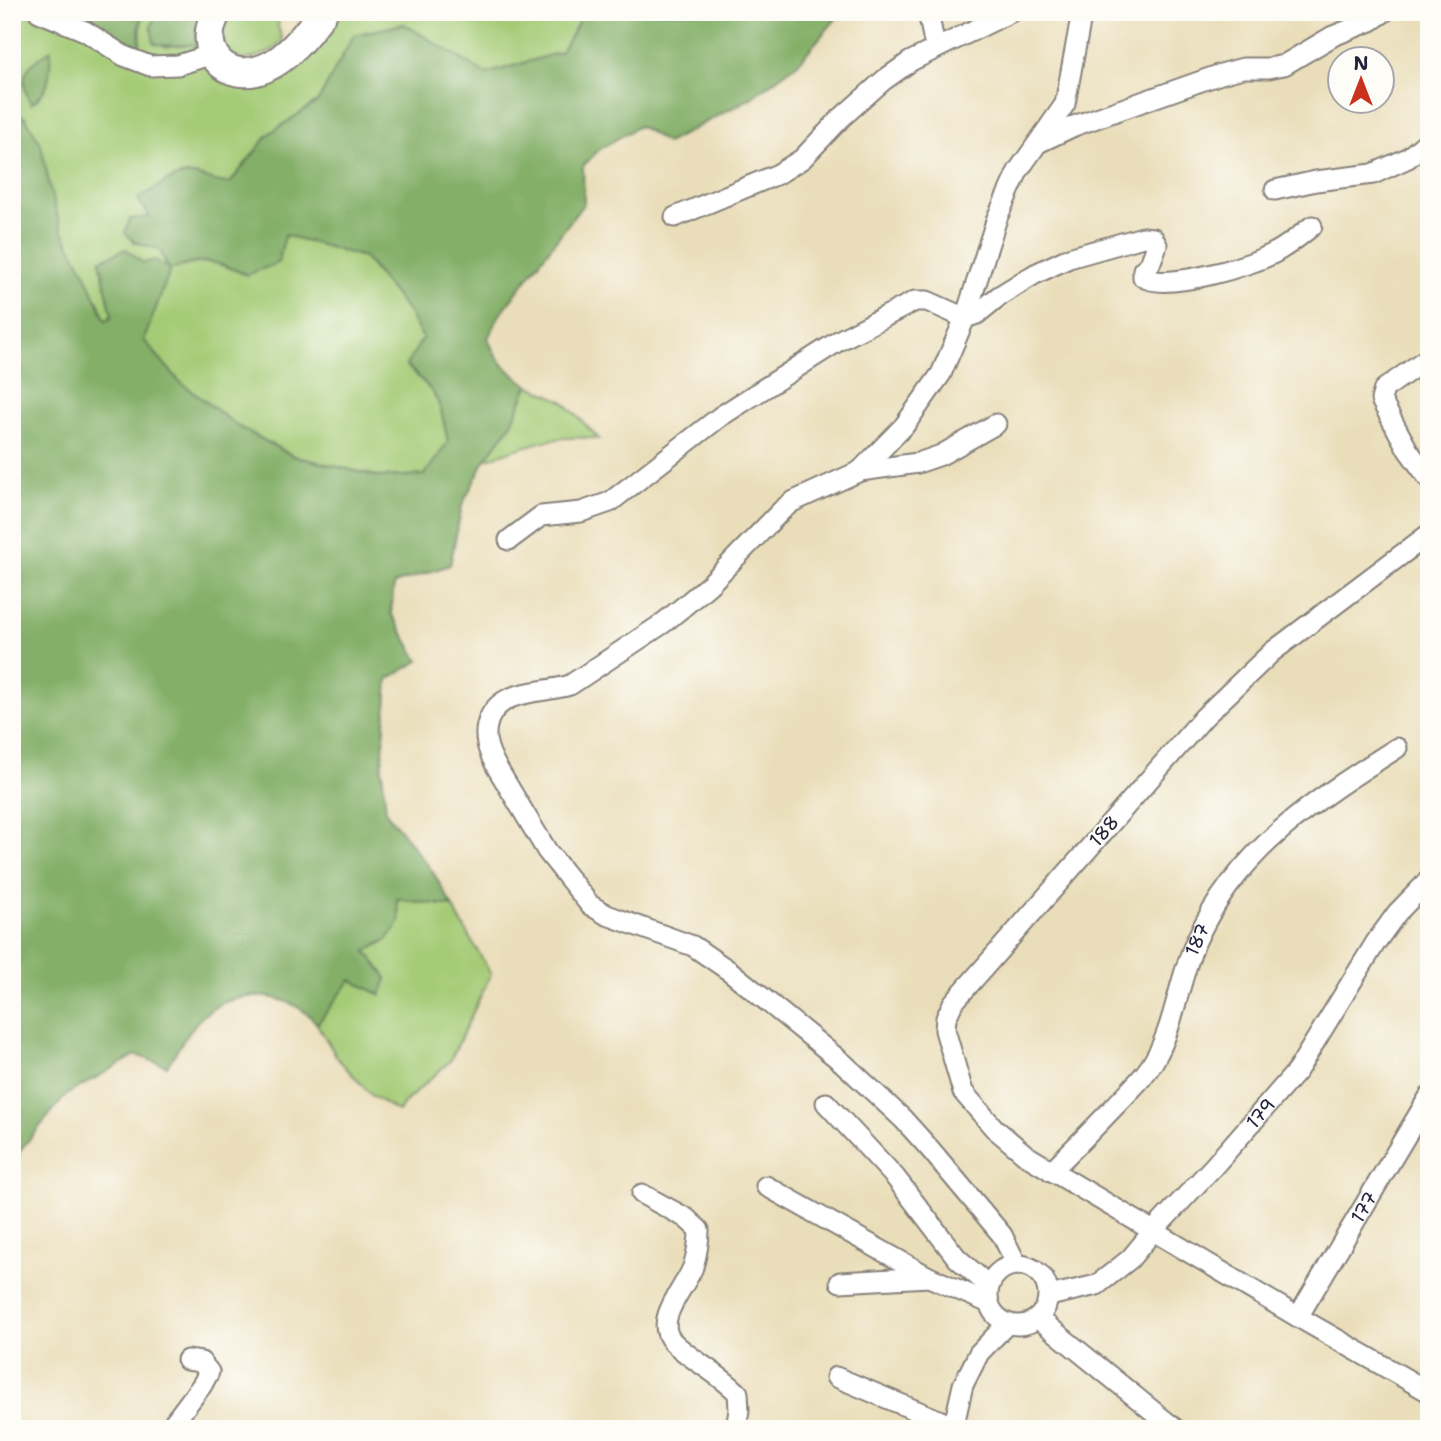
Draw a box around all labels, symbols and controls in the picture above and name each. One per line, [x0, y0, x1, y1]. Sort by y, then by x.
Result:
north arrow [1326, 46, 1396, 116]
text: N [1353, 51, 1369, 76]
street label: 188 [1083, 810, 1125, 852]
street label: 187 [1179, 919, 1215, 959]
street label: 179 [1240, 1092, 1281, 1134]
street label: 177 [1344, 1187, 1383, 1227]

